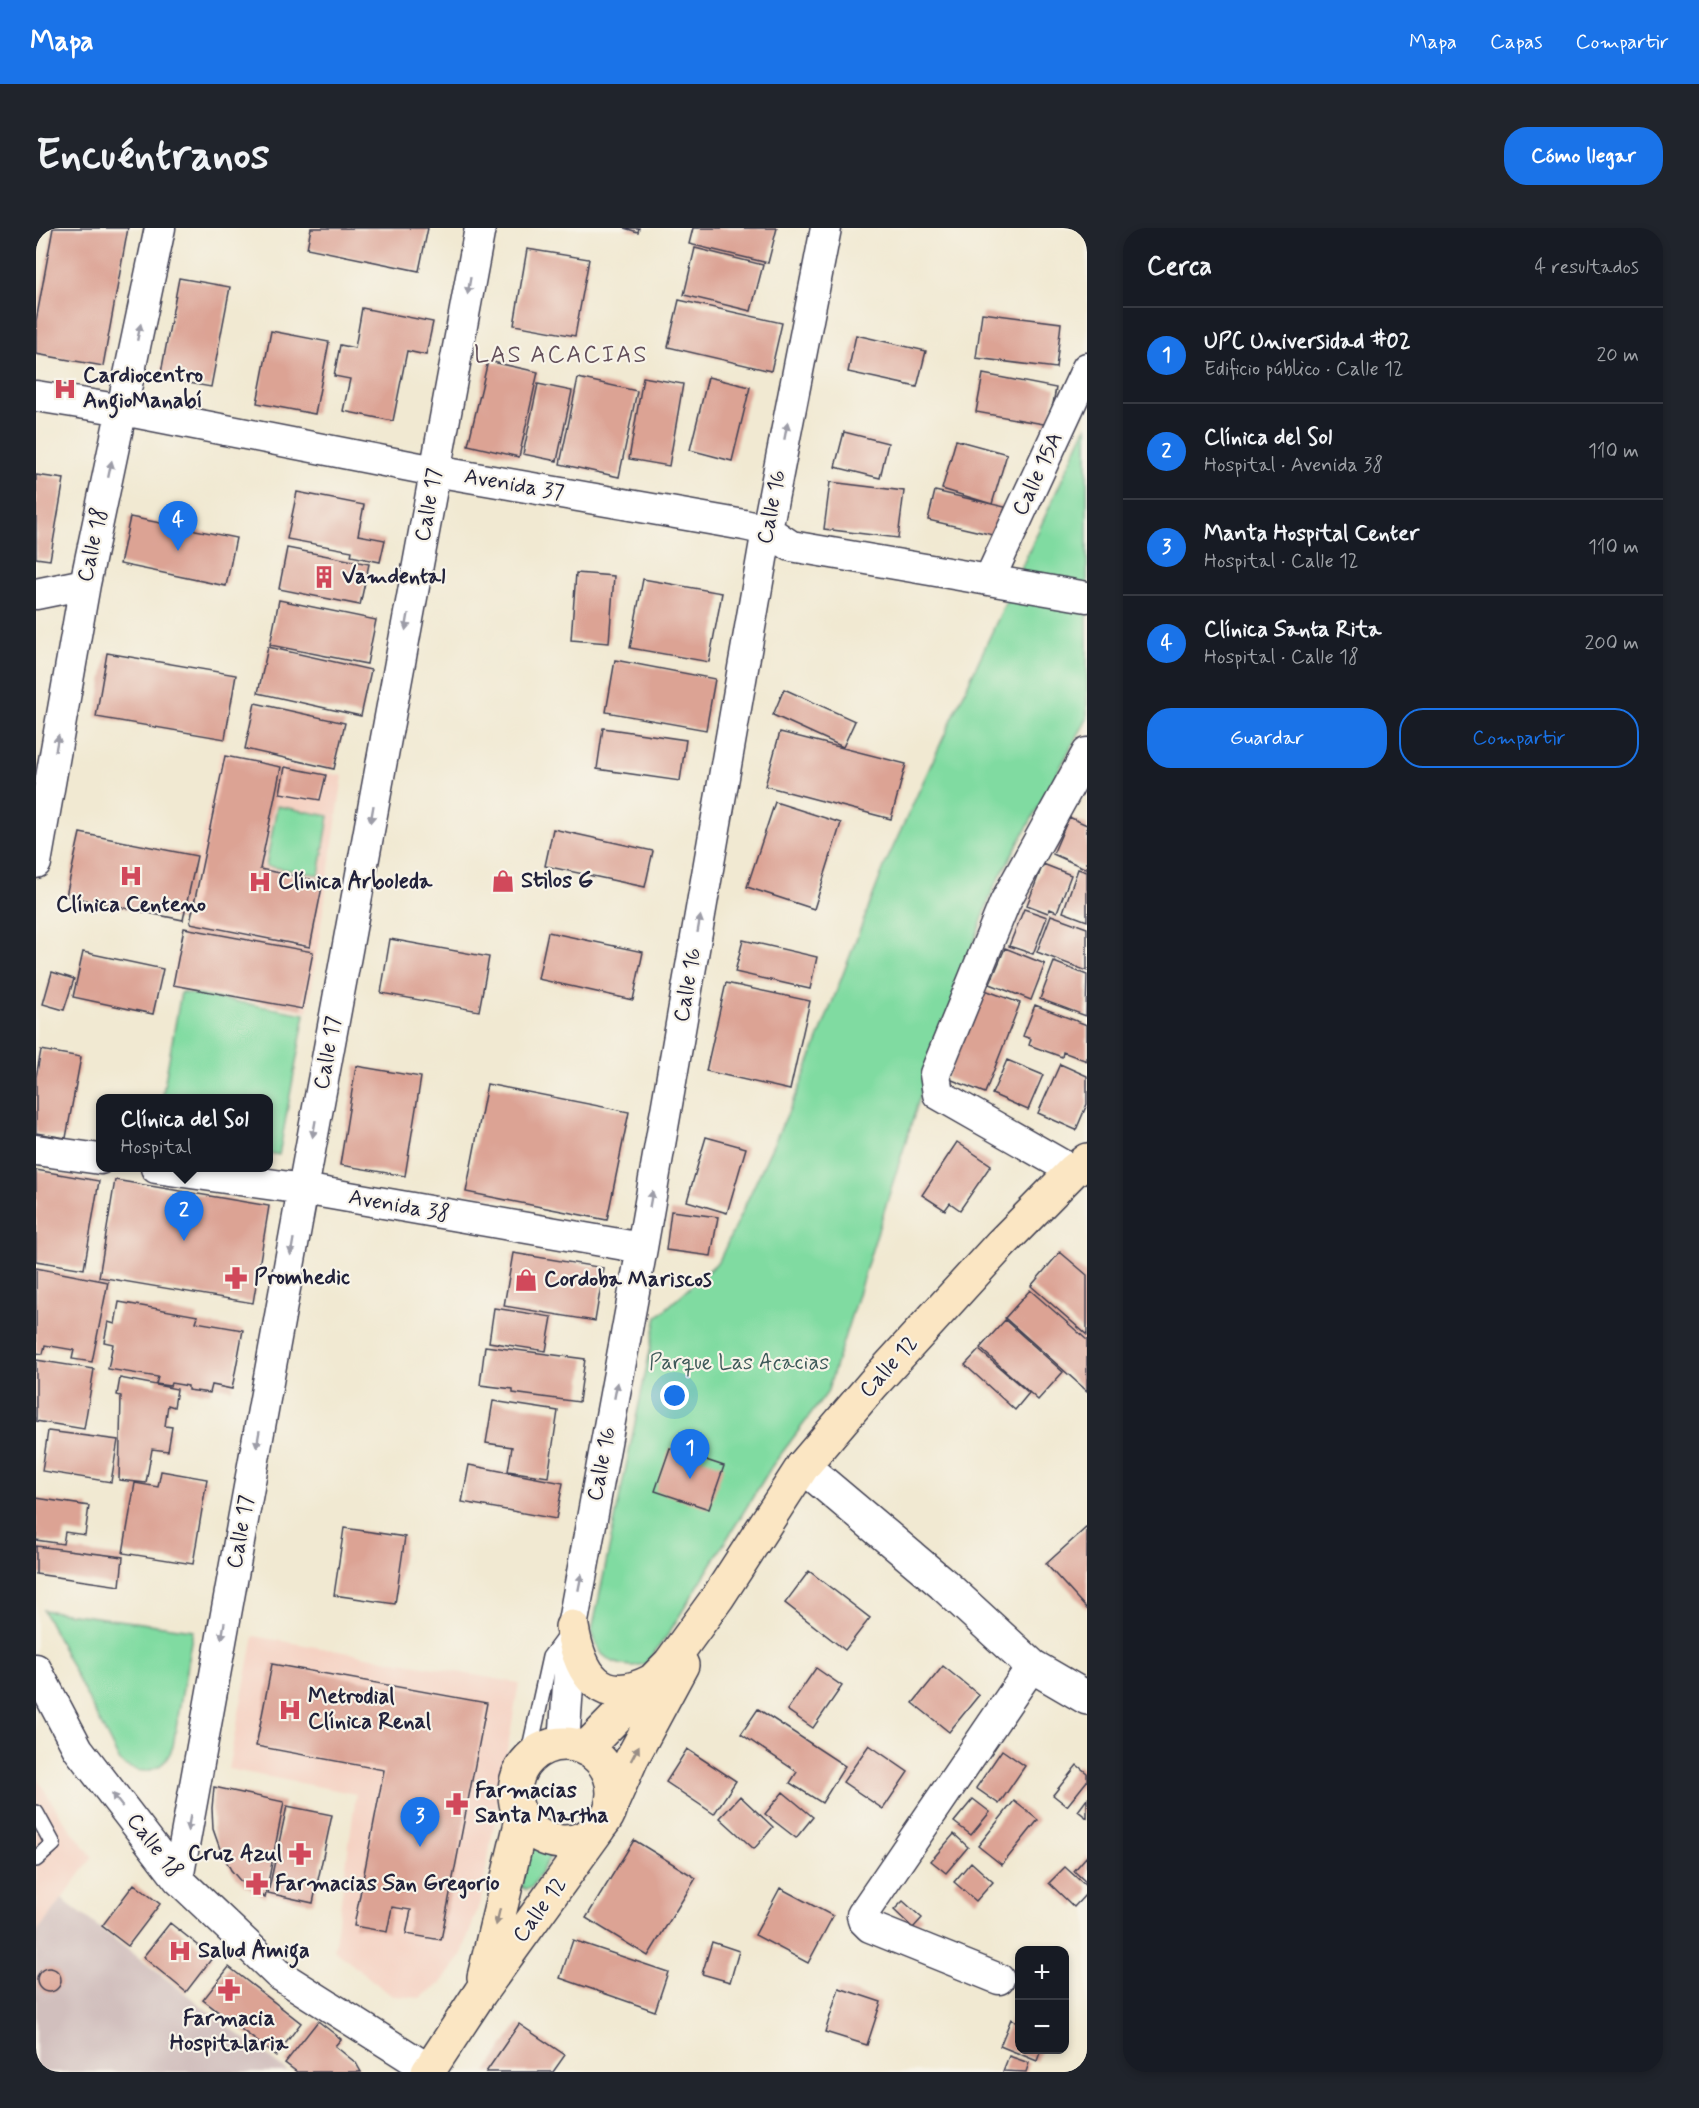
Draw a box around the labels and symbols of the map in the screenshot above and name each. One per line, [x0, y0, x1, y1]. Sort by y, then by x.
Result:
one-way arrow [464, 276, 473, 295]
one-way arrow [134, 323, 144, 341]
district label: LAS ACACIAS [474, 340, 648, 371]
place label: Cardiocentro AngioManabí [83, 362, 203, 419]
hospital icon: Cardiocentro AngioManabí [52, 376, 78, 402]
one-way arrow [782, 421, 791, 440]
street label: Calle 15A [1006, 428, 1070, 520]
one-way arrow [105, 460, 115, 479]
street label: Avenida 37 [462, 462, 566, 508]
street label: Calle 17 [409, 466, 449, 544]
street label: Calle 16 [751, 467, 793, 547]
pin: 4 [158, 502, 198, 551]
street label: Calle 18 [71, 505, 115, 585]
place label: Vamdental [342, 563, 446, 591]
building icon: Vamdental [311, 564, 337, 590]
one-way arrow [402, 613, 411, 632]
one-way arrow [53, 734, 62, 753]
one-way arrow [367, 804, 376, 823]
hospital icon: Clínica Centeno [118, 863, 144, 889]
place label: Stilos G [521, 867, 593, 895]
place label: Clínica Arboleda [278, 868, 433, 896]
shop icon: Stilos G [490, 868, 516, 894]
hospital icon: Clínica Arboleda [247, 869, 273, 895]
place label: Clínica Centeno [56, 891, 206, 919]
one-way arrow [694, 914, 703, 933]
street label: Calle 16 [668, 946, 708, 1024]
street label: Calle 17 [308, 1014, 348, 1092]
one-way arrow [309, 1120, 318, 1139]
street label: Avenida 38 [346, 1183, 452, 1229]
one-way arrow [647, 1189, 656, 1208]
pin: 2 [164, 1192, 204, 1241]
one-way arrow [287, 1238, 296, 1257]
place label: Promhedic [254, 1264, 350, 1292]
pharmacy icon: Promhedic [223, 1265, 249, 1291]
place label: Cordoba Mariscos [544, 1266, 712, 1294]
shop icon: Cordoba Mariscos [513, 1267, 539, 1293]
street label: Calle 12 [854, 1330, 924, 1404]
park label: Parque Las Acacias [649, 1349, 829, 1377]
one-way arrow [612, 1381, 621, 1400]
your location [660, 1381, 689, 1410]
street label: Calle 16 [581, 1424, 623, 1504]
one-way arrow [253, 1429, 262, 1448]
pin: 1 [670, 1430, 710, 1479]
street label: Calle 17 [221, 1493, 261, 1571]
one-way arrow [576, 1572, 585, 1591]
one-way arrow [218, 1621, 227, 1640]
place label: Metrodial Clínica Renal [308, 1683, 432, 1736]
hospital icon: Metrodial Clínica Renal [277, 1697, 303, 1723]
one-way arrow [630, 1744, 640, 1761]
place label: Farmacias Santa Martha [475, 1777, 609, 1830]
pharmacy icon: Farmacias Santa Martha [444, 1791, 470, 1817]
one-way arrow [111, 1792, 123, 1808]
pin: 3 [400, 1798, 440, 1847]
street label: Calle 18 [120, 1808, 188, 1884]
one-way arrow [184, 1813, 193, 1832]
place label: Cruz Azul [188, 1840, 283, 1868]
pharmacy icon: Cruz Azul [287, 1841, 313, 1867]
place label: Farmacias San Gregorio [275, 1870, 500, 1899]
pharmacy icon: Farmacias San Gregorio [244, 1871, 270, 1897]
street label: Calle 12 [507, 1872, 573, 1948]
one-way arrow [493, 1907, 503, 1926]
place label: Salud Amiga [198, 1937, 310, 1969]
hospital icon: Salud Amiga [167, 1938, 193, 1964]
pharmacy icon: Farmacia Hospitalaria [216, 1977, 242, 2003]
place label: Farmacia Hospitalaria [170, 2005, 289, 2058]

